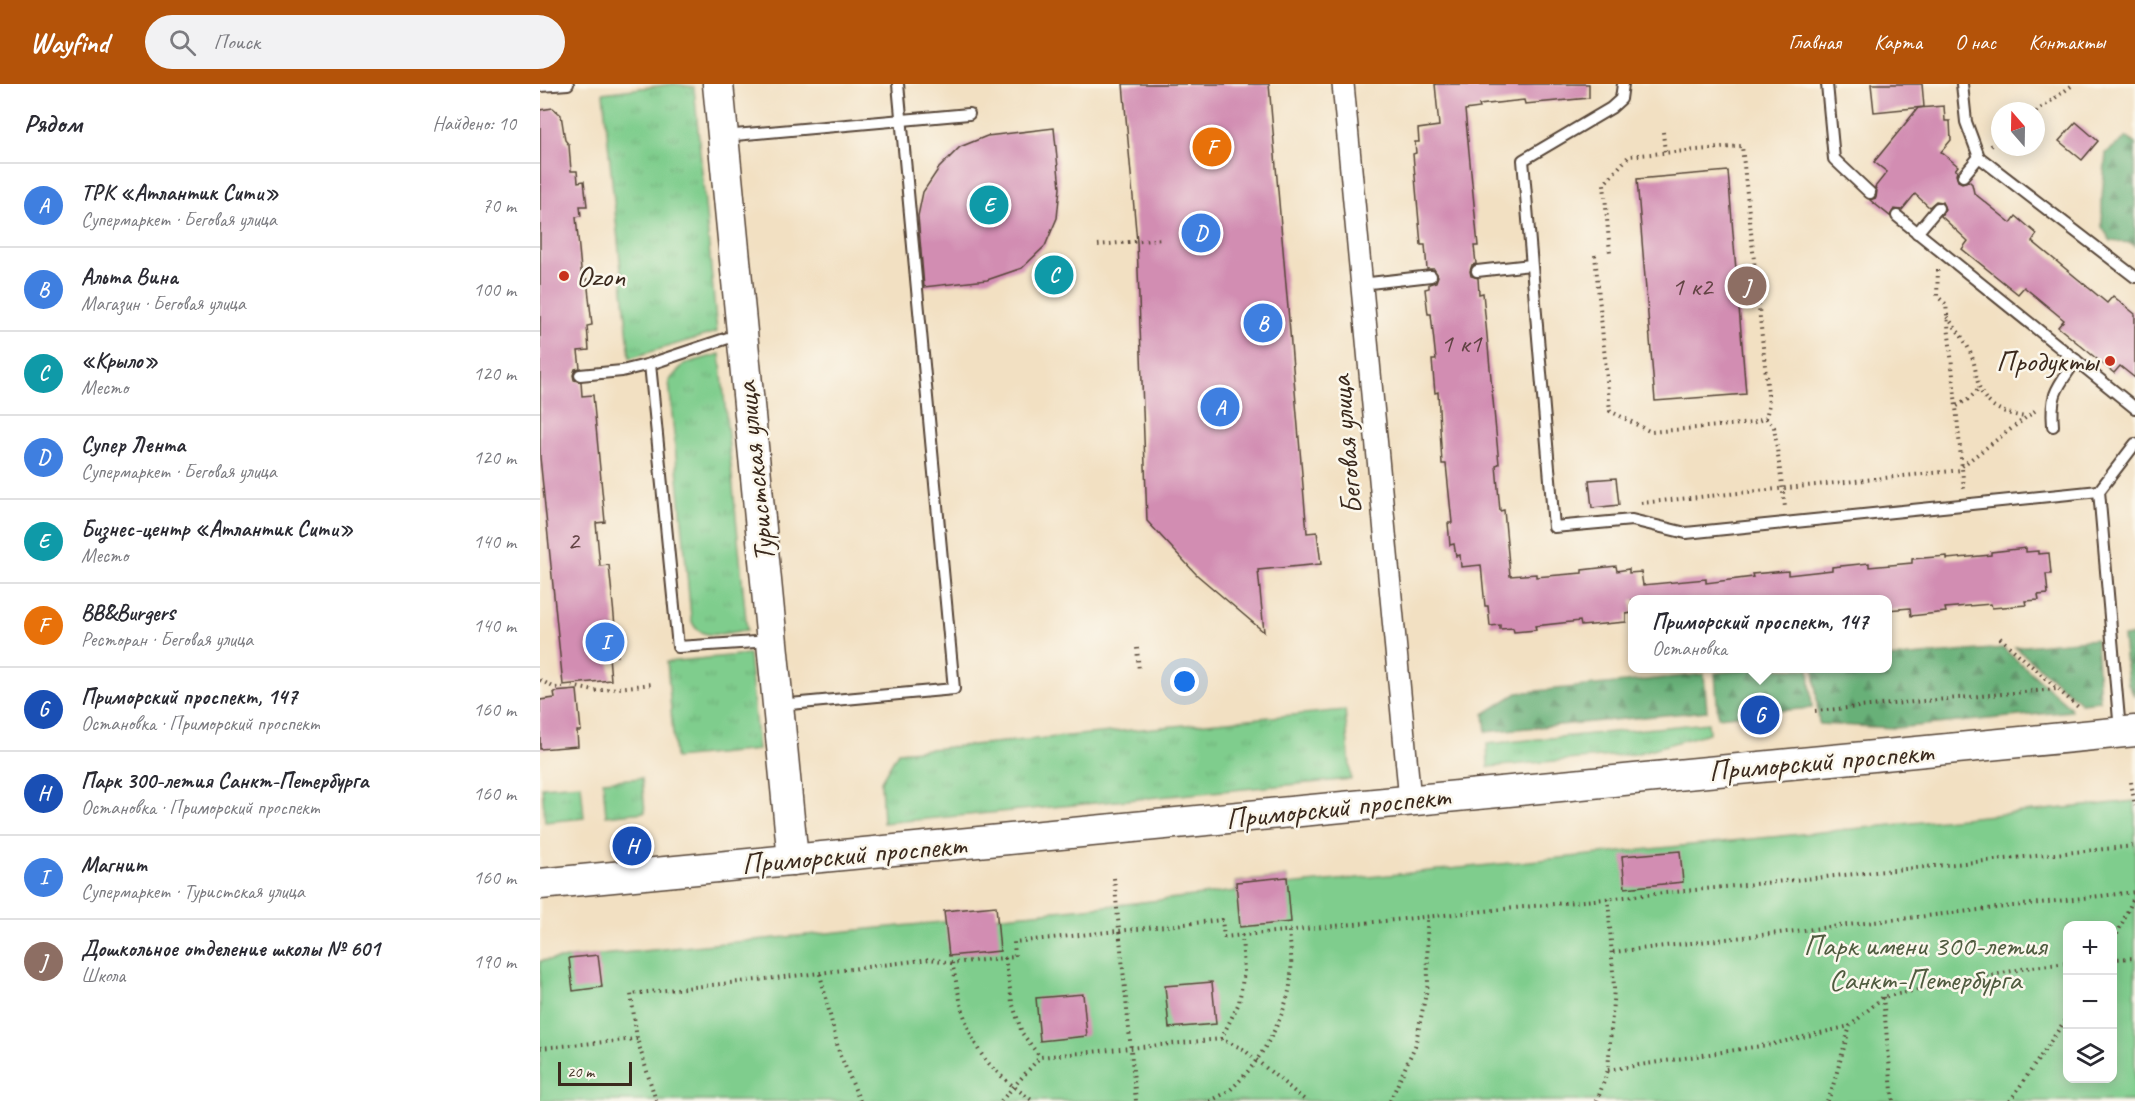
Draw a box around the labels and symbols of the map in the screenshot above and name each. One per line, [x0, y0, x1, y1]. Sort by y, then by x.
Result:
north arrow [1991, 102, 2045, 156]
pin: F [1192, 124, 1232, 170]
pin: E [970, 182, 1008, 228]
pin: D [1182, 210, 1220, 256]
pin: C [1034, 252, 1074, 297]
place label: Ozon [576, 257, 626, 295]
pin: J [1728, 264, 1766, 308]
marker: Ozon [557, 269, 571, 283]
house number: 1 к2 [1672, 269, 1714, 303]
pin: B [1244, 300, 1282, 346]
house number: 1 к1 [1441, 326, 1483, 360]
place label: Продукты [1996, 342, 2100, 380]
marker: Продукты [2103, 354, 2117, 368]
street label: Беговая улица [1321, 372, 1371, 516]
street label: Туристская улица [726, 378, 783, 564]
pin: A [1200, 384, 1240, 430]
house number: 2 [567, 523, 581, 557]
pin: I [586, 620, 624, 664]
your location [1170, 667, 1199, 696]
pin: G [1740, 692, 1780, 738]
street label: Приморский проспект [1707, 732, 1936, 790]
street label: Приморский проспект [1224, 776, 1453, 838]
pin: H [612, 824, 652, 868]
street label: Приморский проспект [740, 825, 969, 883]
park label: Парк имени 300-летия Санкт-Петербурга [1804, 926, 2049, 998]
scale bar [558, 1059, 632, 1086]

